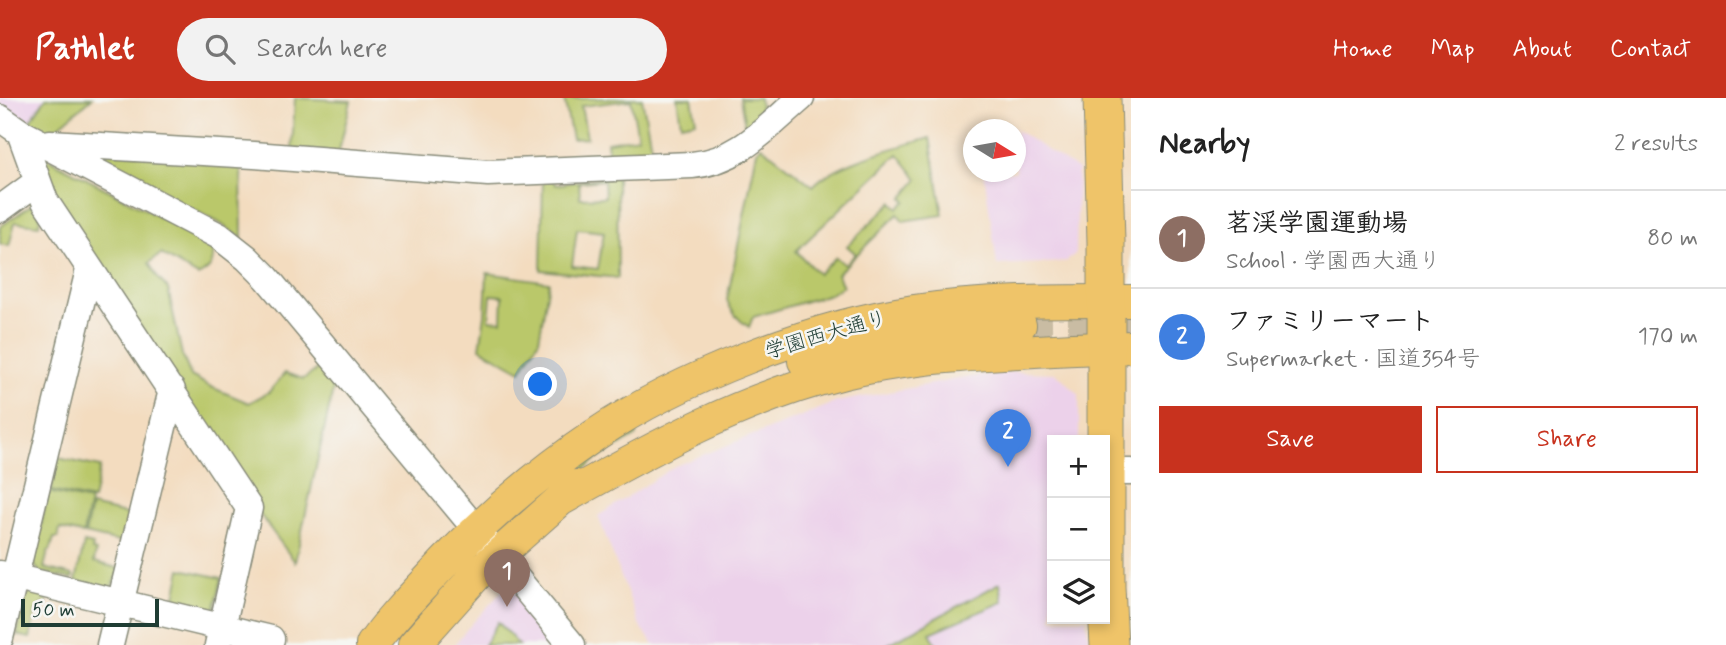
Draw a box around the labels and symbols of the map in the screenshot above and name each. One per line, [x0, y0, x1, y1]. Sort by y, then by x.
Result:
north arrow [963, 119, 1026, 182]
street label: 学園西大通り [762, 304, 890, 366]
your location [523, 367, 557, 401]
pin: 2 [985, 409, 1031, 467]
pin: 1 [484, 549, 530, 607]
scale bar [21, 596, 159, 628]

